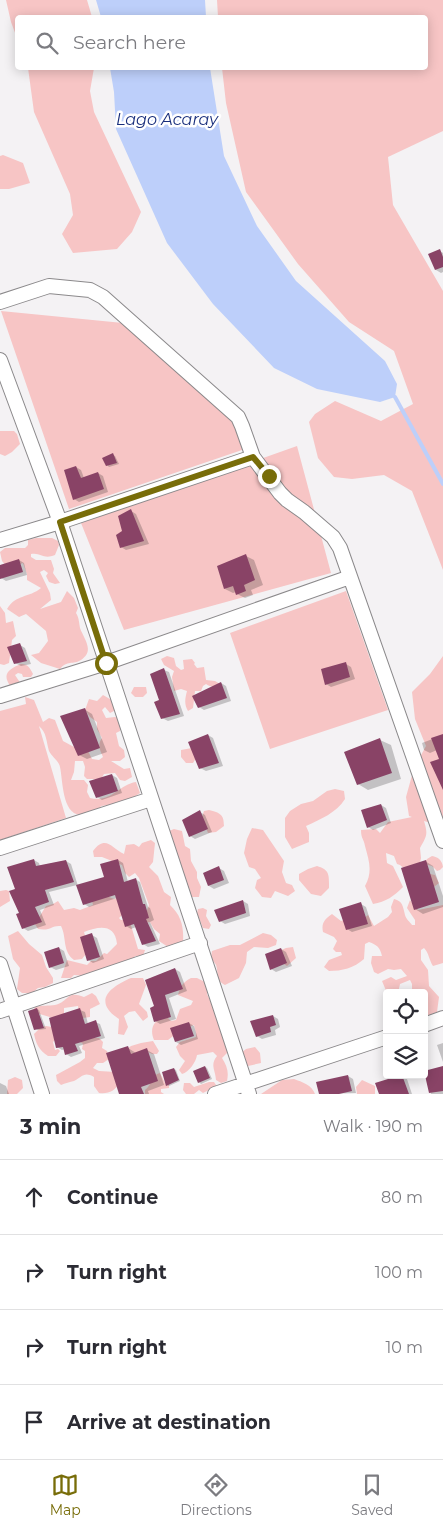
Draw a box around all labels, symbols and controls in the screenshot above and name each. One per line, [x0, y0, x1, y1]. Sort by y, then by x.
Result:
search box [15, 15, 428, 70]
icon: search [33, 29, 61, 57]
text: Search here [73, 31, 186, 54]
water label: Lago Acaray [116, 110, 219, 129]
route end [258, 465, 281, 488]
route start [95, 652, 118, 675]
map controls [383, 989, 428, 1079]
button: locate [383, 989, 428, 1034]
button: layers [383, 1034, 428, 1079]
text: 3 min [20, 1114, 81, 1139]
text: Walk · 190 m [323, 1117, 423, 1136]
icon: ahead [20, 1183, 48, 1211]
text: Continue [67, 1186, 158, 1209]
text: 80 m [381, 1188, 423, 1207]
icon: right [20, 1258, 48, 1286]
text: Turn right [67, 1261, 167, 1284]
text: 100 m [375, 1263, 423, 1282]
icon: right [20, 1333, 48, 1361]
text: Turn right [67, 1336, 167, 1359]
text: 10 m [385, 1338, 423, 1357]
icon: arrive [20, 1408, 48, 1436]
text: Arrive at destination [67, 1411, 271, 1434]
tab: Map [50, 1471, 81, 1519]
tab: Directions [180, 1471, 252, 1519]
tab: Saved [351, 1471, 393, 1519]

